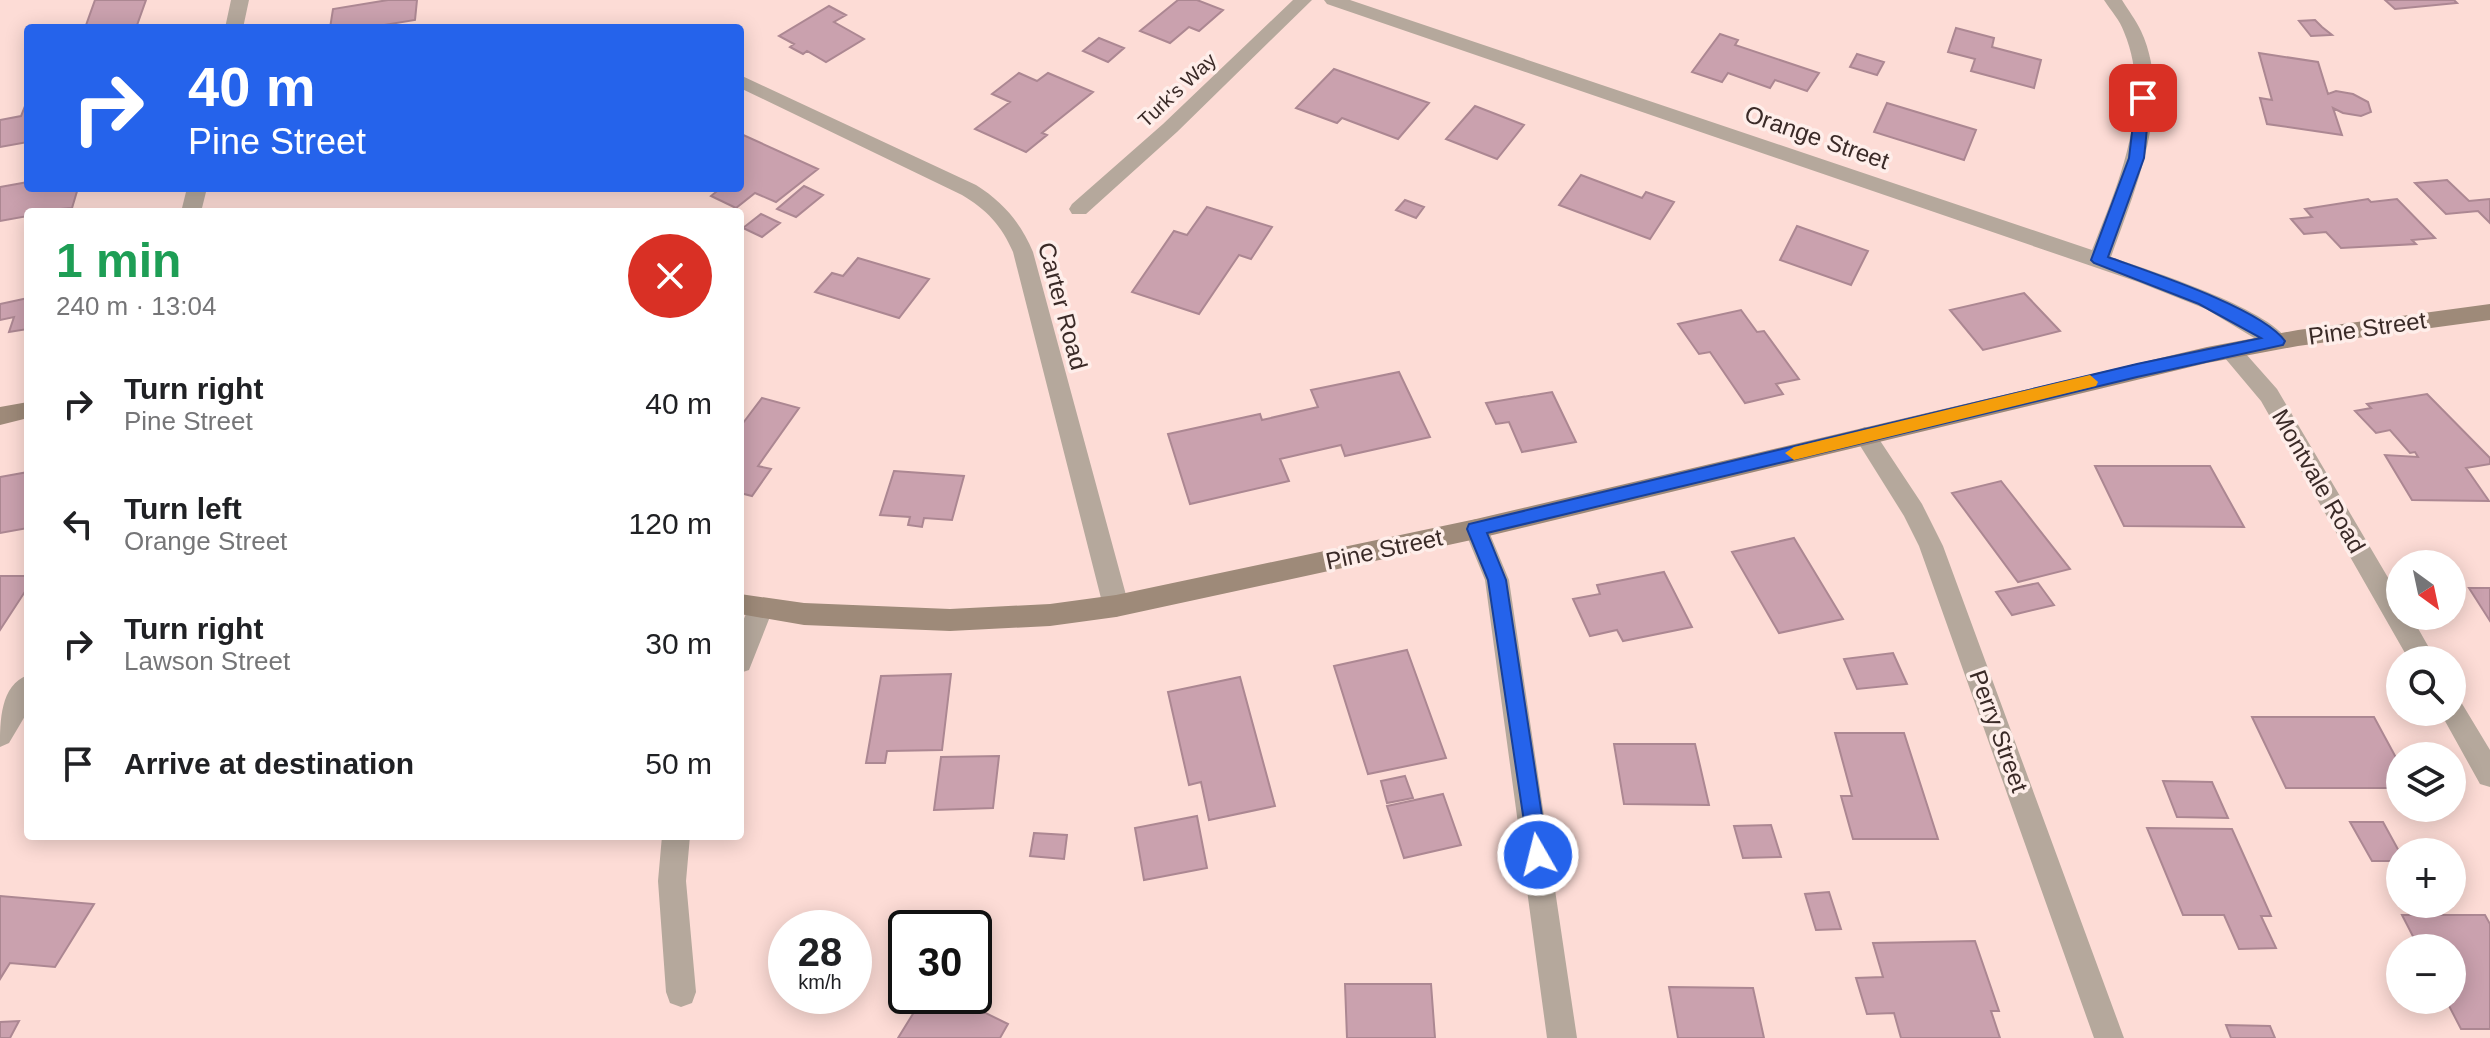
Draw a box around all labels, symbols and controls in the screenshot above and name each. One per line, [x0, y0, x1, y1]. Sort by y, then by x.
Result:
street label: Turk's Way [1134, 49, 1220, 131]
text: 40 m [188, 55, 316, 118]
icon: right [56, 56, 160, 160]
pin [2109, 64, 2177, 132]
icon: arrive [2121, 76, 2165, 120]
street label: Orange Street [1741, 100, 1893, 174]
text: Pine Street [188, 121, 366, 162]
text: 1 min [56, 234, 181, 287]
button: close [628, 234, 712, 318]
street label: Carter Road [1033, 239, 1093, 373]
text: 240 m · 13:04 [56, 291, 216, 321]
street label: Pine Street [2306, 306, 2428, 350]
text: Turn right [124, 372, 263, 405]
icon: right [56, 382, 100, 426]
text: 40 m [645, 387, 712, 420]
street label: Montvale Road [2267, 404, 2371, 558]
text: Pine Street [124, 406, 253, 436]
text: Turn left [124, 492, 242, 525]
icon: left [56, 502, 100, 546]
text: 120 m [629, 507, 712, 540]
street label: Pine Street [1323, 523, 1445, 575]
text: Orange Street [124, 526, 287, 556]
north arrow [2386, 550, 2466, 630]
map controls [2386, 550, 2466, 1014]
text: Turn right [124, 612, 263, 645]
icon: right [56, 622, 100, 666]
text: 30 m [645, 627, 712, 660]
text: Lawson Street [124, 646, 290, 676]
button: search [2386, 646, 2466, 726]
street label: Perry Street [1964, 666, 2034, 796]
icon: arrive [56, 742, 100, 786]
button: layers [2386, 742, 2466, 822]
text: Arrive at destination [124, 747, 414, 780]
text: 50 m [645, 747, 712, 780]
position arrow [1496, 813, 1580, 897]
button: + [2386, 838, 2466, 918]
speed limit sign: 30 [888, 910, 992, 1014]
text: 28 [798, 930, 842, 974]
button: − [2386, 934, 2466, 1014]
text: km/h [798, 971, 842, 993]

